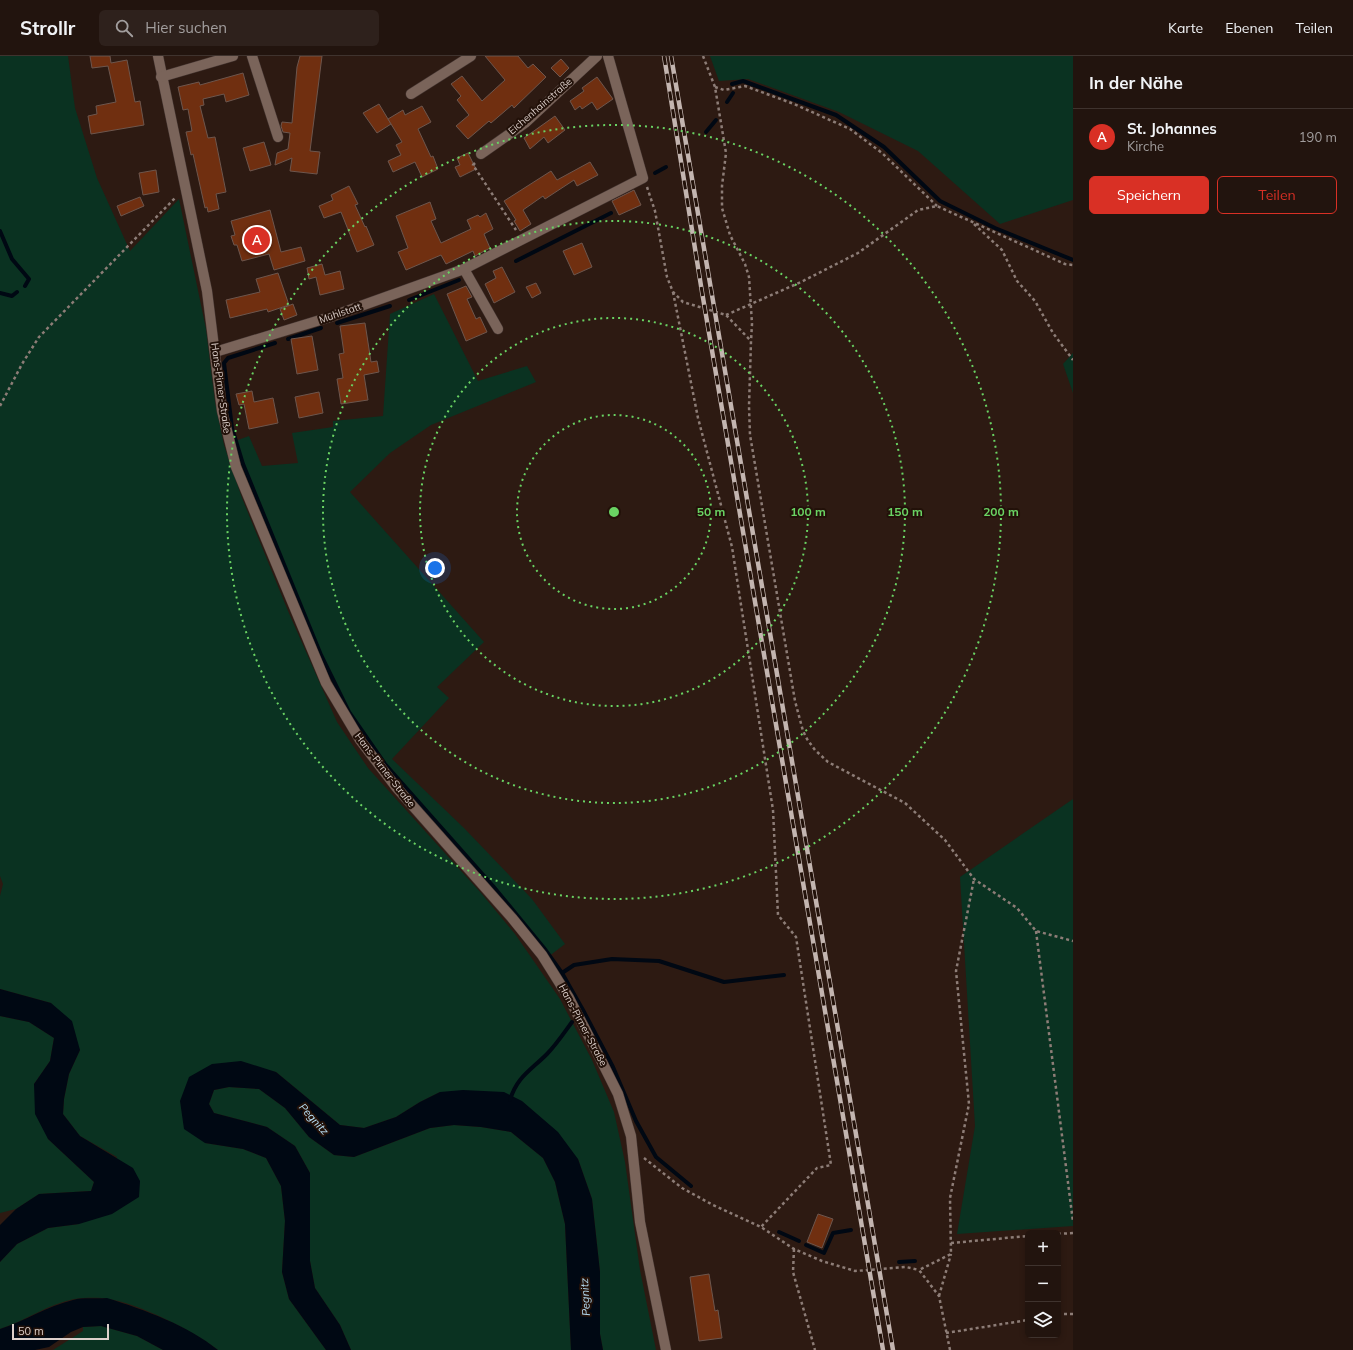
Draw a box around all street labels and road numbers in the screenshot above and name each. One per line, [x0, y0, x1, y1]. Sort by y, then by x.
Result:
street label: Eichenhainstraße [505, 75, 575, 137]
street label: Mühlstatt [317, 300, 363, 326]
street label: Hans-Pirner-Straße [208, 342, 234, 434]
street label: Hans-Pirner-Straße [352, 730, 418, 810]
street label: Hans-Pirner-Straße [556, 982, 610, 1068]

